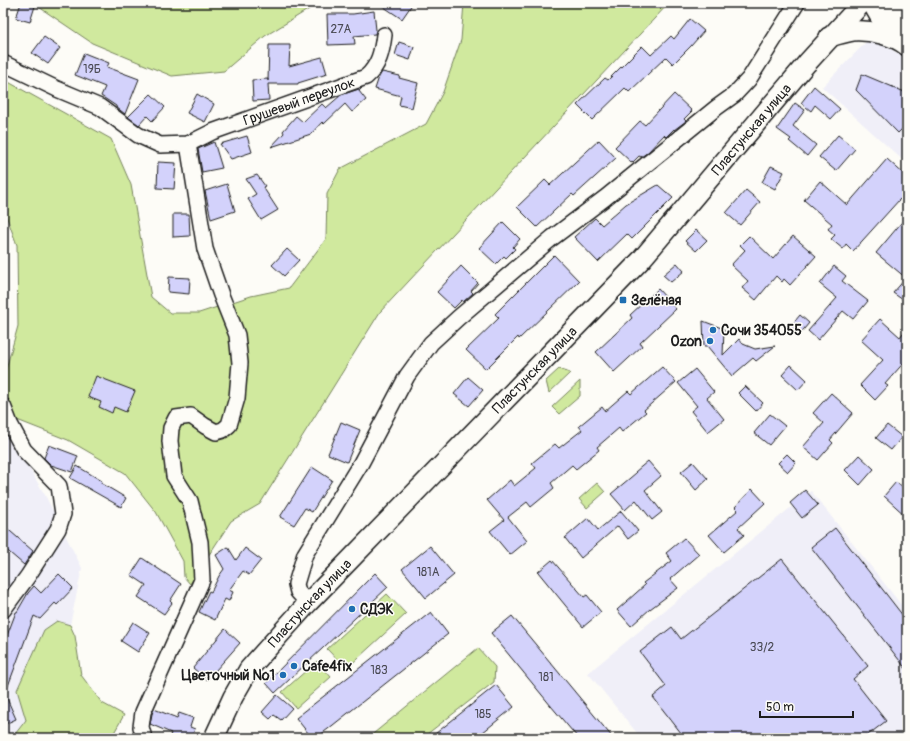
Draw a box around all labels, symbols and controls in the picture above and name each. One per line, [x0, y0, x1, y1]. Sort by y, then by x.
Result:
house number: 27А [331, 22, 352, 37]
house number: 19Б [83, 62, 101, 77]
street label: Грушевый переулок [241, 73, 357, 129]
street label: Пластунская улица [708, 80, 795, 179]
place label: Зелёная [631, 292, 682, 309]
marker: Зелёная [618, 295, 628, 305]
place label: Сочи 354055 [721, 322, 802, 339]
street label: Пластунская улица [488, 323, 580, 417]
marker: Сочи 354055 [708, 325, 718, 335]
place label: Ozon [671, 333, 702, 350]
marker: Ozon [705, 336, 715, 346]
street label: Пластунская улица [264, 555, 355, 651]
house number: 181А [416, 565, 440, 580]
place label: СДЭК [360, 601, 394, 618]
marker: СДЭК [347, 604, 357, 614]
house number: 33/2 [750, 640, 774, 655]
place label: Cafe4fix [302, 658, 352, 675]
marker: Cafe4fix [289, 661, 299, 671]
house number: 183 [370, 663, 388, 678]
place label: Цветочный №1 [181, 667, 275, 684]
marker: Цветочный №1 [278, 670, 288, 680]
house number: 181 [538, 670, 554, 685]
scale bar [760, 693, 853, 719]
text: 50 m [766, 700, 794, 715]
house number: 185 [474, 707, 492, 722]

